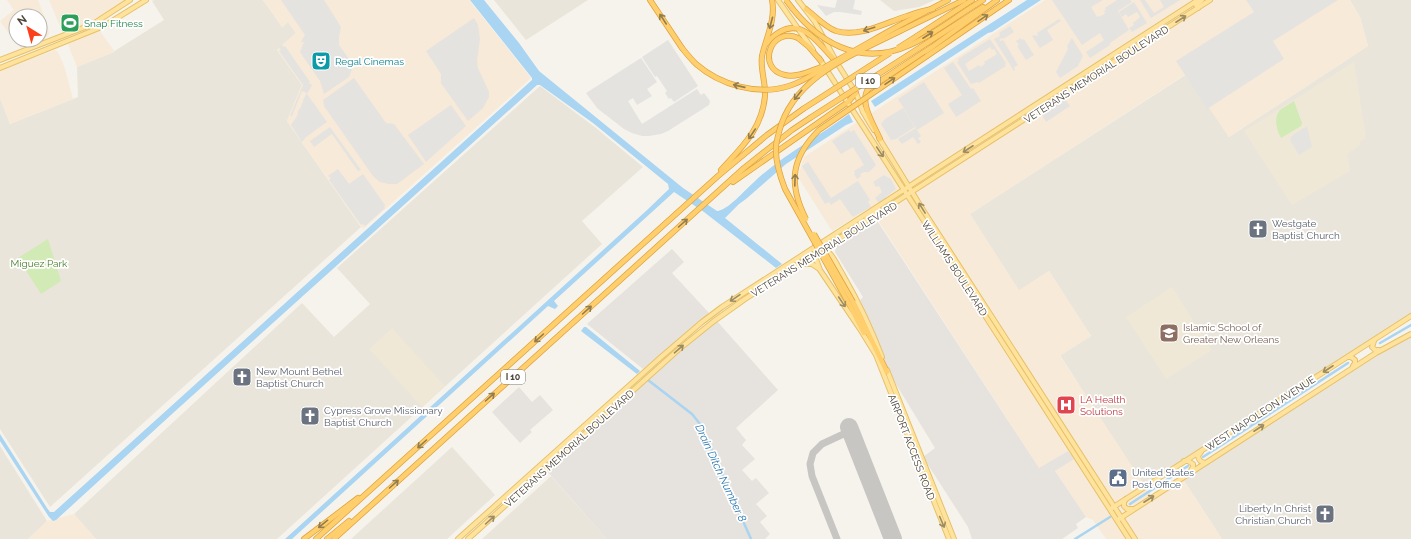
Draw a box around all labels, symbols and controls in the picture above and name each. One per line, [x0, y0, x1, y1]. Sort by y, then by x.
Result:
north arrow [8, 8, 48, 48]
sports icon: Snap Fitness [59, 12, 81, 34]
text: N [15, 13, 30, 28]
one-way arrow [659, 14, 667, 25]
one-way arrow [977, 14, 988, 22]
one-way arrow [1175, 15, 1186, 23]
one-way arrow [767, 17, 774, 30]
place label: Snap Fitness [84, 18, 143, 29]
street label: VETERANS MEMORIAL BOULEVARD [1022, 24, 1171, 125]
one-way arrow [863, 26, 876, 33]
one-way arrow [922, 31, 933, 39]
theatre icon: Regal Cinemas [310, 50, 332, 72]
place label: Regal Cinemas [335, 56, 404, 67]
road number: I 10 [856, 74, 880, 88]
one-way arrow [884, 77, 895, 85]
one-way arrow [733, 82, 746, 90]
one-way arrow [794, 89, 803, 100]
one-way arrow [748, 128, 756, 139]
one-way arrow [963, 145, 974, 153]
one-way arrow [876, 146, 884, 157]
one-way arrow [791, 174, 798, 187]
street label: VETERANS MEMORIAL BOULEVARD [749, 200, 899, 299]
one-way arrow [918, 203, 926, 214]
one-way arrow [678, 218, 688, 228]
church icon: Westgate Baptist Church [1247, 218, 1269, 240]
place label: Westgate Baptist Church [1272, 218, 1340, 241]
street label: WILLIAMS BOULEVARD [920, 219, 990, 318]
park label: Miguez Park [11, 258, 68, 269]
one-way arrow [730, 294, 741, 302]
one-way arrow [838, 296, 846, 307]
one-way arrow [581, 306, 592, 315]
school or university icon: Islamic School of Greater New Orleans [1158, 322, 1180, 344]
place label: Islamic School of Greater New Orleans [1183, 322, 1279, 345]
one-way arrow [534, 333, 544, 342]
one-way arrow [674, 344, 684, 353]
church icon: New Mount Bethel Baptist Church [231, 366, 253, 388]
place label: New Mount Bethel Baptist Church [256, 366, 343, 389]
one-way arrow [1322, 366, 1334, 374]
road number: I 10 [501, 370, 525, 384]
street label: WEST NAPOLEON AVENUE [1203, 374, 1317, 453]
street label: VETERANS MEMORIAL BOULEVARD [503, 387, 636, 509]
one-way arrow [485, 393, 495, 402]
street label: AIRPORT ACCESS ROAD [886, 393, 937, 502]
hospital icon: LA Health Solutions [1055, 394, 1077, 416]
place label: LA Health Solutions [1080, 394, 1126, 417]
church icon: Cypress Grove Missionary Baptist Church [299, 405, 321, 427]
place label: Cypress Grove Missionary Baptist Church [324, 405, 443, 428]
water label: Drain Ditch Number 8 [692, 422, 749, 525]
one-way arrow [1253, 424, 1264, 432]
one-way arrow [417, 439, 427, 448]
public building icon: United States Post Office [1107, 467, 1129, 489]
place label: United States Post Office [1132, 467, 1194, 490]
one-way arrow [388, 480, 399, 489]
one-way arrow [1144, 495, 1155, 503]
place label: Liberty In Christ Christian Church [1235, 503, 1312, 526]
church icon: Liberty In Christ Christian Church [1314, 503, 1336, 525]
one-way arrow [484, 515, 495, 524]
one-way arrow [938, 515, 946, 527]
one-way arrow [317, 520, 328, 528]

